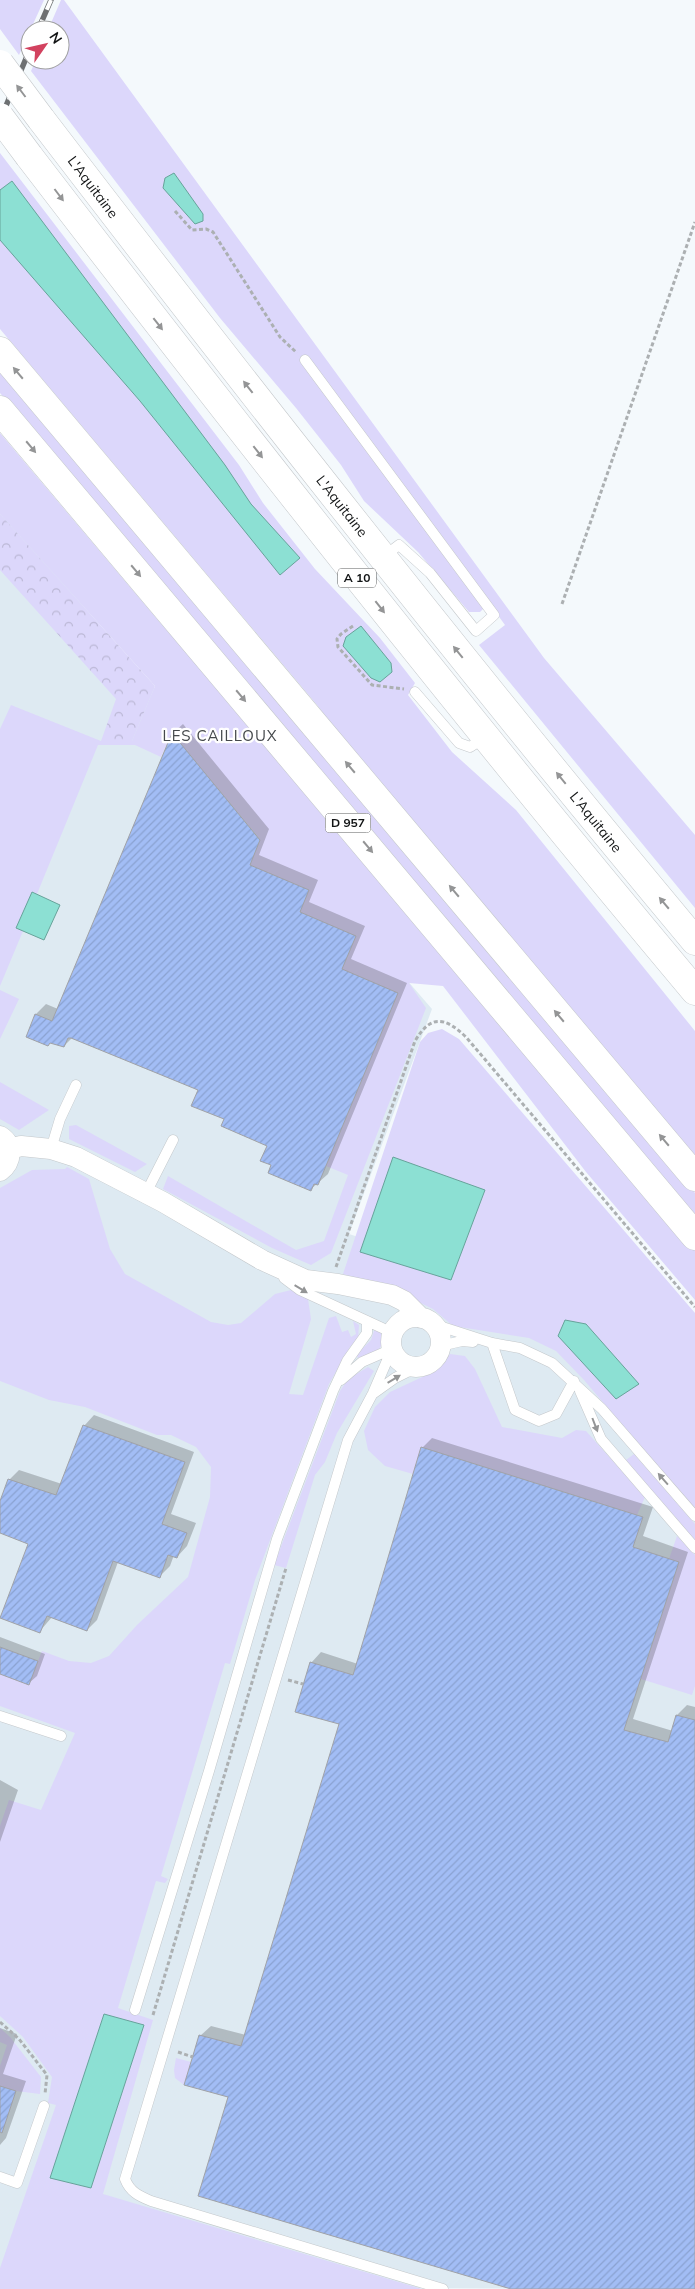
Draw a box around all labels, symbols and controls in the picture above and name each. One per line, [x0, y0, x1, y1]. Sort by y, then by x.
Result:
north arrow [20, 20, 70, 70]
text: N [45, 28, 66, 47]
one-way arrow [15, 85, 26, 98]
street label: L'Aquitaine [64, 152, 122, 222]
one-way arrow [54, 188, 64, 202]
one-way arrow [152, 317, 163, 330]
one-way arrow [13, 367, 24, 379]
one-way arrow [243, 381, 254, 394]
one-way arrow [26, 440, 37, 453]
one-way arrow [252, 445, 263, 458]
street label: L'Aquitaine [312, 472, 372, 540]
one-way arrow [130, 565, 142, 577]
road number: A 10 [338, 568, 376, 588]
one-way arrow [375, 600, 386, 613]
one-way arrow [452, 646, 463, 659]
one-way arrow [235, 689, 246, 702]
district label: LES CAILLOUX [163, 726, 278, 745]
one-way arrow [344, 761, 355, 774]
one-way arrow [555, 772, 566, 785]
street label: L'Aquitaine [566, 788, 626, 856]
road number: D 957 [326, 814, 370, 832]
one-way arrow [362, 840, 373, 853]
one-way arrow [449, 885, 460, 898]
one-way arrow [658, 897, 669, 910]
one-way arrow [554, 1010, 565, 1022]
one-way arrow [658, 1134, 669, 1147]
one-way arrow [294, 1285, 307, 1294]
one-way arrow [388, 1375, 401, 1384]
one-way arrow [591, 1418, 599, 1432]
one-way arrow [658, 1473, 669, 1486]

